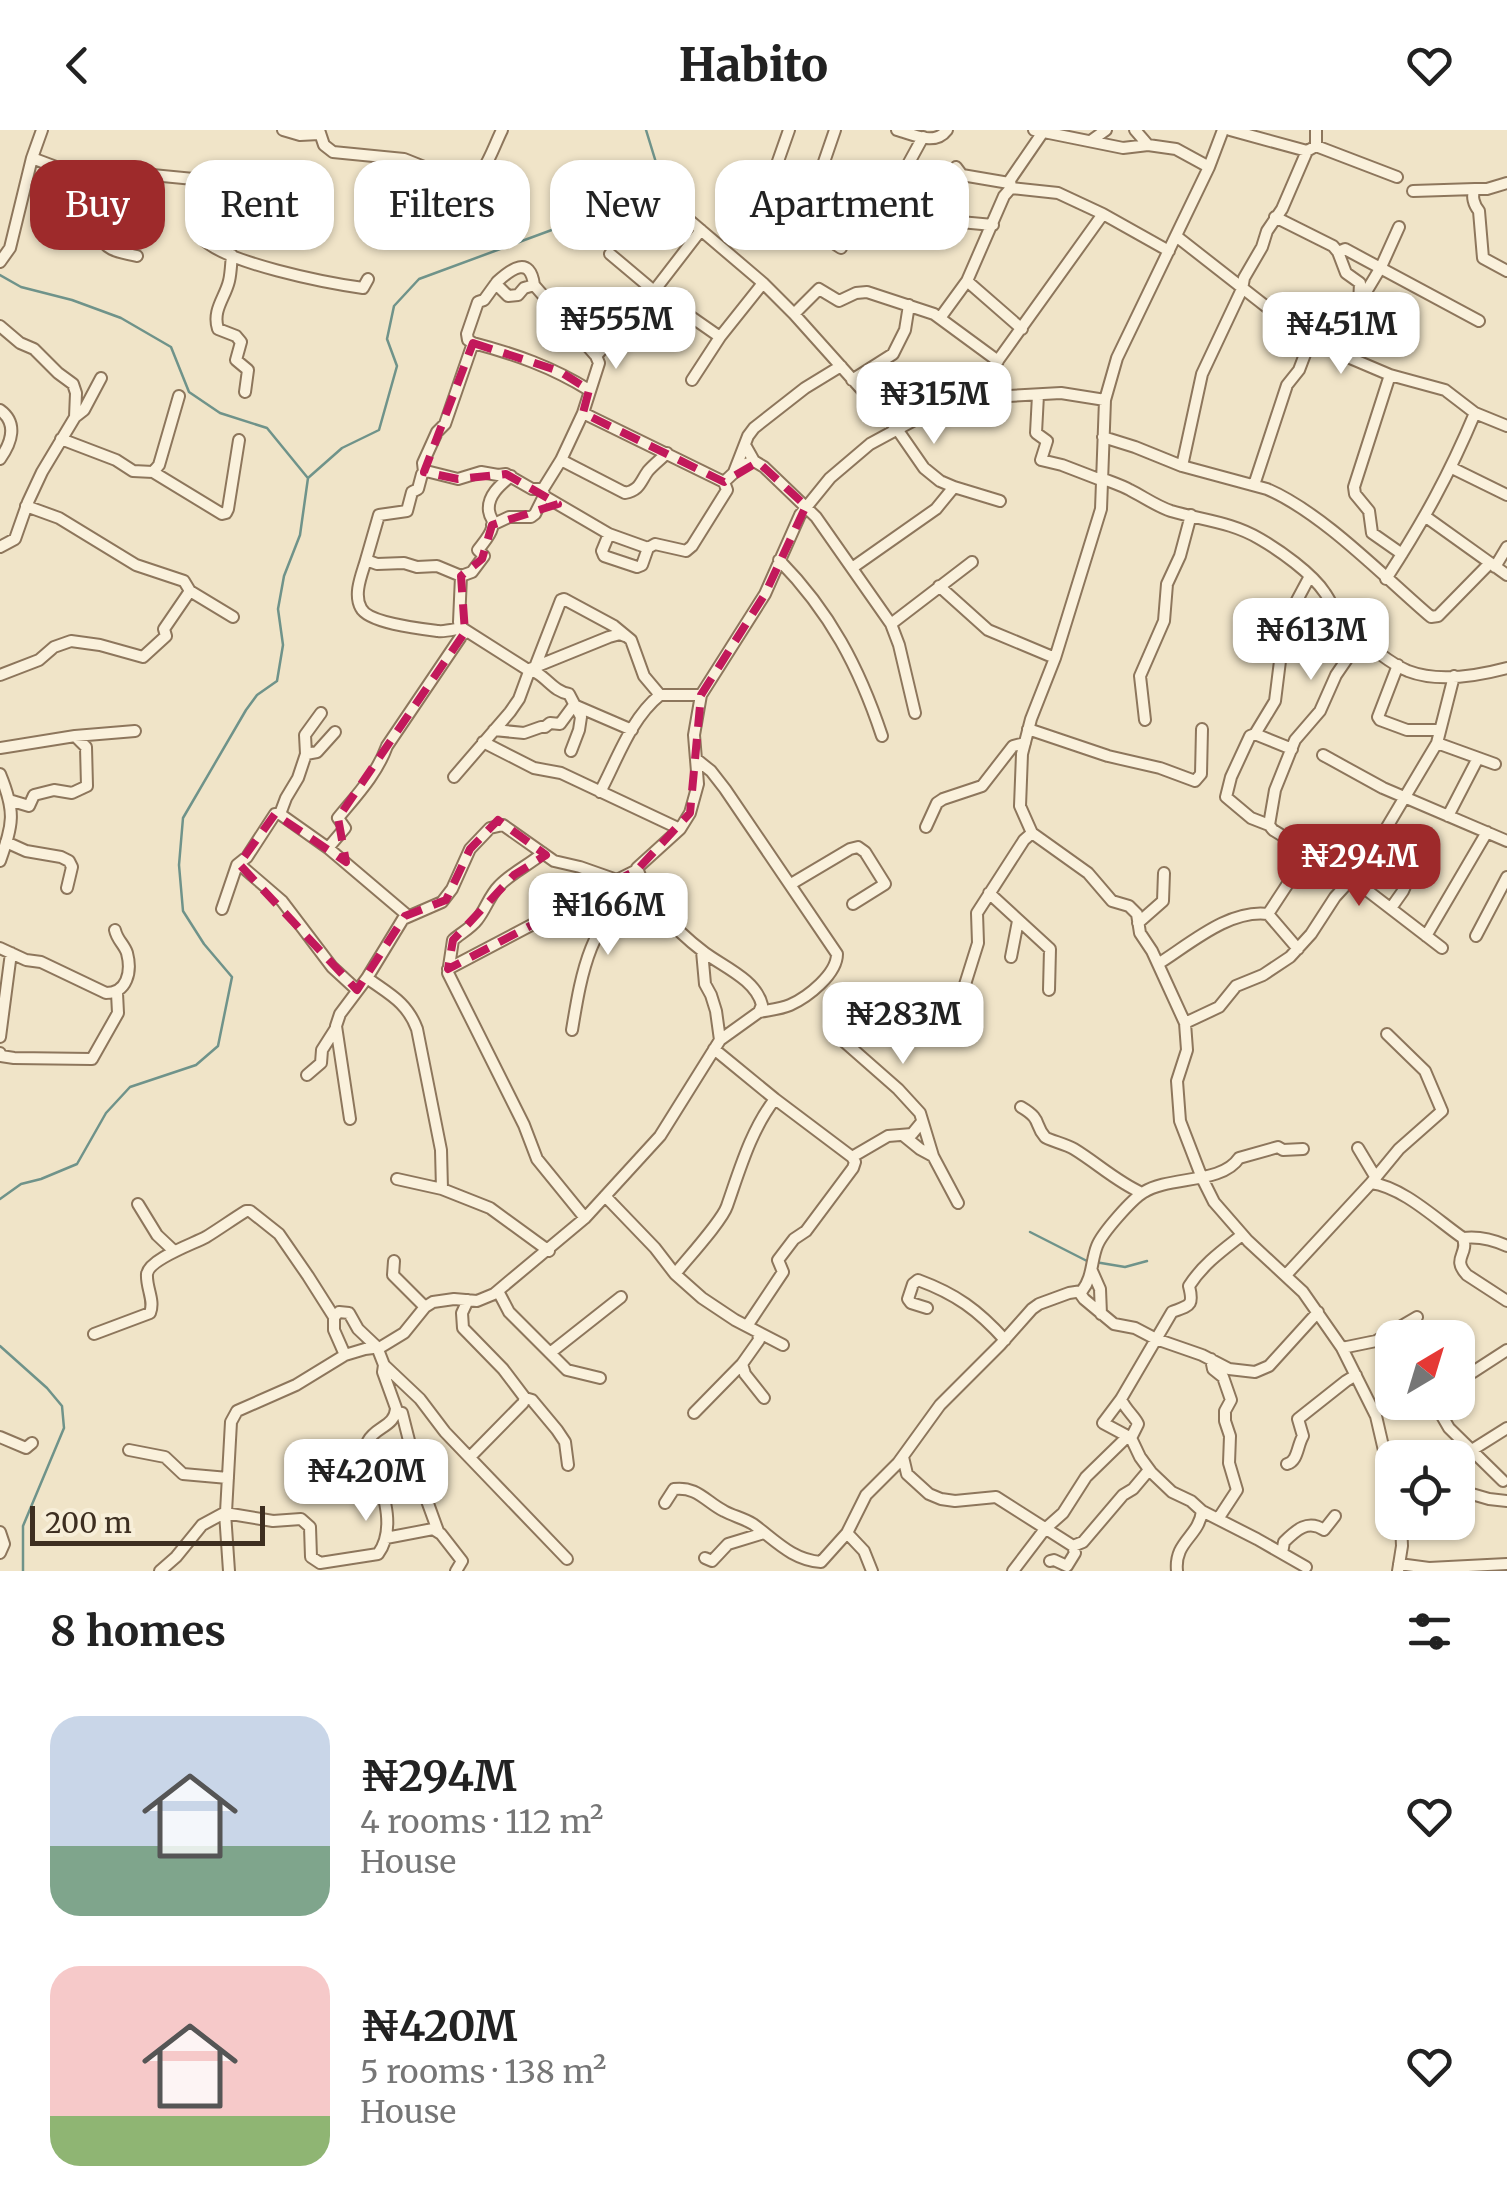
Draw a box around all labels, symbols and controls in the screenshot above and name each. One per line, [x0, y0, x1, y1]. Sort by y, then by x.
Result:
text: Habito [679, 37, 828, 93]
icon: back [50, 38, 105, 93]
icon: heart [1402, 38, 1457, 93]
chip: Buy [30, 160, 165, 250]
chip: Rent [185, 160, 334, 250]
chip: Filters [354, 160, 530, 250]
chip: New [550, 160, 695, 250]
chip: Apartment [715, 160, 969, 250]
pin: ₦555M [546, 287, 686, 372]
pin: ₦451M [1271, 292, 1411, 377]
text: ₦555M [558, 299, 674, 339]
text: ₦451M [1285, 304, 1397, 344]
pin: ₦315M [864, 362, 1004, 447]
text: ₦315M [878, 374, 990, 414]
pin: ₦613M [1241, 598, 1381, 683]
text: ₦613M [1255, 610, 1367, 650]
pin: ₦294M [1289, 824, 1429, 909]
text: ₦294M [1299, 836, 1419, 876]
pin: ₦166M [538, 873, 678, 958]
text: ₦166M [551, 885, 665, 925]
pin: ₦283M [833, 982, 973, 1067]
text: ₦283M [845, 994, 961, 1034]
north arrow [1375, 1320, 1475, 1420]
map controls [1375, 1320, 1475, 1540]
pin: ₦420M [296, 1439, 436, 1524]
button: locate [1375, 1440, 1475, 1540]
text: ₦420M [306, 1451, 426, 1491]
scale bar [30, 1501, 265, 1546]
text: 200 m [45, 1505, 132, 1541]
icon: filters [1402, 1604, 1457, 1659]
text: 8 homes [50, 1605, 226, 1657]
text: ₦294M [360, 1750, 516, 1802]
icon: home [130, 1756, 250, 1876]
icon: heart [1402, 1789, 1457, 1844]
text: 4 rooms · 112 m² [360, 1802, 603, 1842]
text: House [360, 1842, 456, 1882]
text: ₦420M [360, 2000, 517, 2052]
icon: home [130, 2006, 250, 2126]
icon: heart [1402, 2039, 1457, 2094]
text: 5 rooms · 138 m² [360, 2052, 606, 2092]
text: House [360, 2092, 456, 2132]

